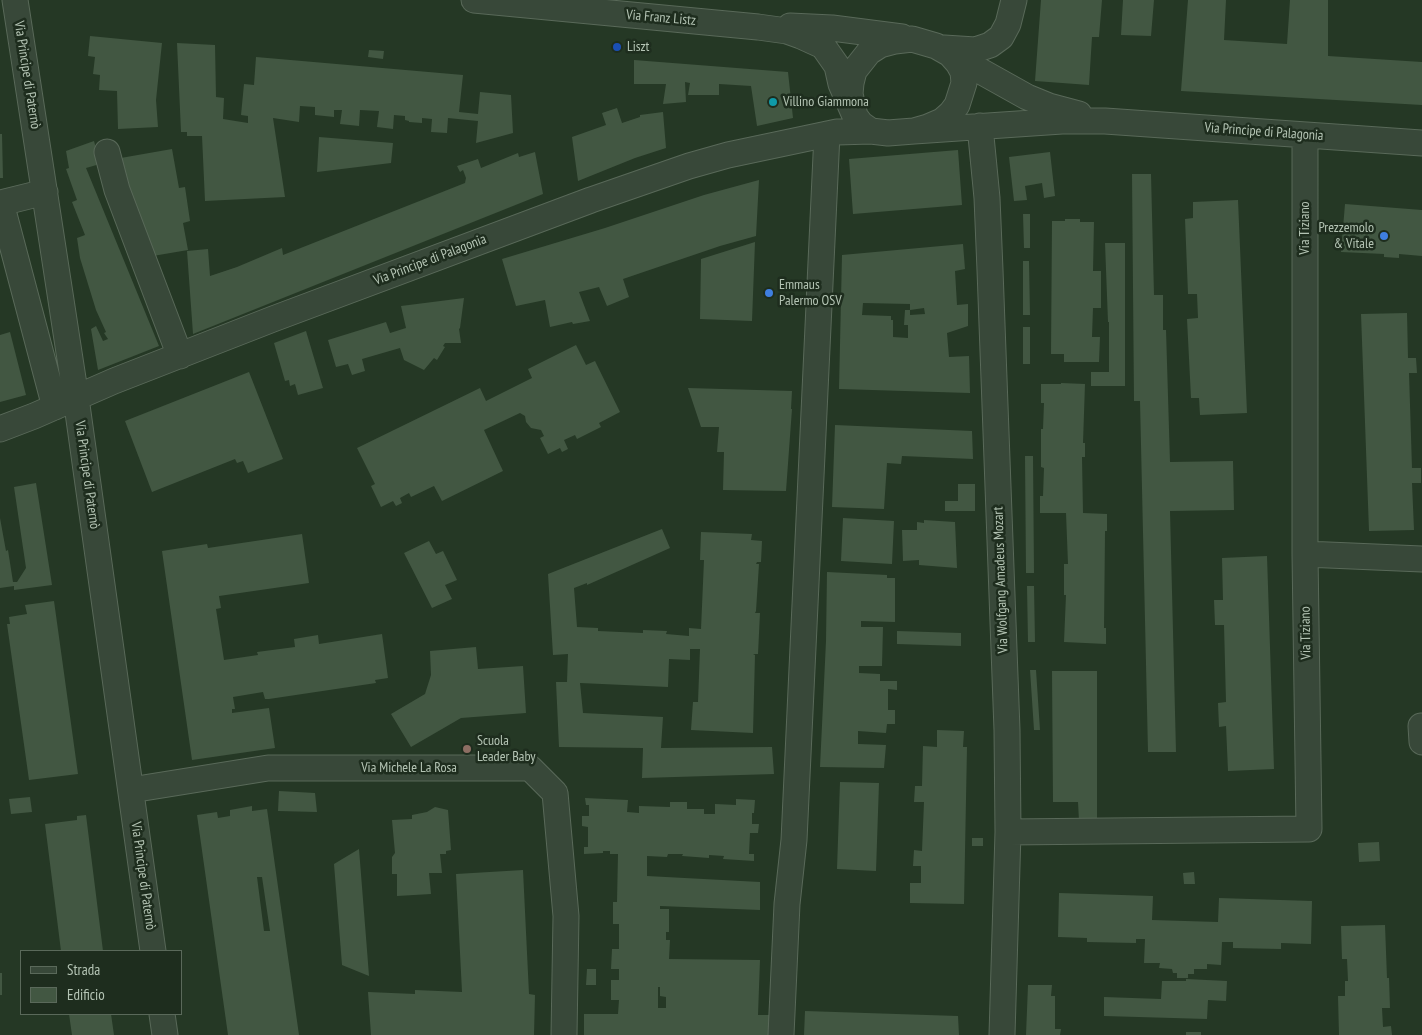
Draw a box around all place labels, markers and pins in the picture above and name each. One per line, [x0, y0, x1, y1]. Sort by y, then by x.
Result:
place label: Liszt [627, 39, 649, 55]
marker: Liszt [611, 41, 623, 53]
place label: Villino Giammona [783, 94, 869, 110]
marker: Villino Giammona [767, 96, 779, 108]
place label: Prezzemolo & Vitale [1318, 220, 1374, 252]
marker: Prezzemolo & Vitale [1378, 230, 1390, 242]
place label: Emmaus Palermo OSV [779, 277, 842, 310]
marker: Emmaus Palermo OSV [763, 287, 775, 299]
place label: Scuola Leader Baby [477, 733, 536, 766]
marker: Scuola Leader Baby [461, 743, 473, 755]

